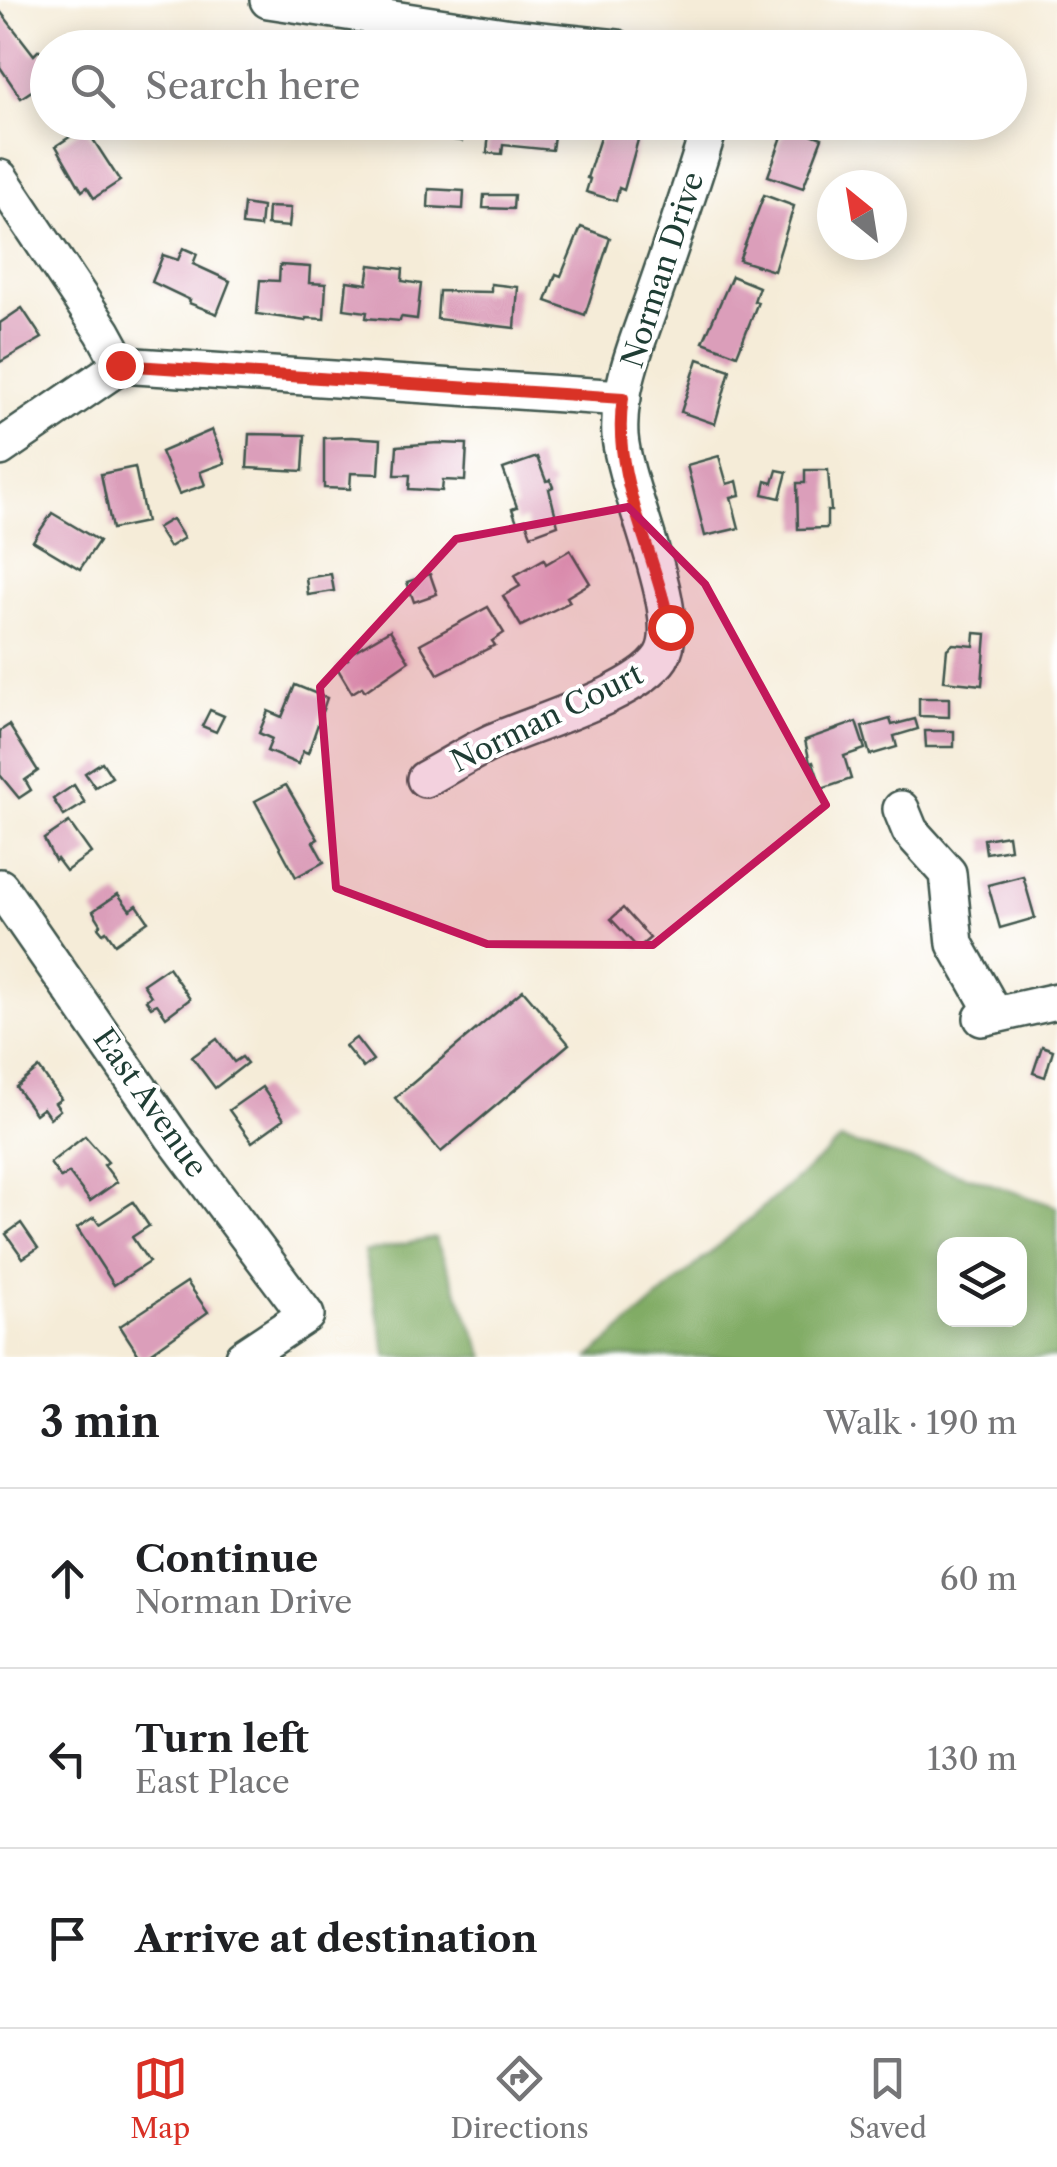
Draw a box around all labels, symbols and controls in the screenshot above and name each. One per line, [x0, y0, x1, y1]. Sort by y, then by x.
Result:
search box [30, 30, 1027, 140]
icon: search [65, 58, 120, 113]
text: Search here [145, 62, 360, 109]
street label: Norman Drive [613, 167, 712, 372]
north arrow [817, 170, 907, 260]
route end [98, 343, 144, 389]
route start [648, 605, 694, 651]
street label: Norman Court [445, 655, 649, 780]
street label: East Avenue [86, 1021, 215, 1184]
map controls [937, 1237, 1027, 1327]
button: layers [937, 1237, 1027, 1327]
text: 3 min [40, 1396, 160, 1448]
text: Walk · 190 m [824, 1403, 1017, 1442]
text: Continue [135, 1535, 318, 1582]
icon: ahead [40, 1551, 95, 1606]
text: 60 m [940, 1559, 1017, 1598]
text: Norman Drive [135, 1582, 352, 1621]
text: Turn left [135, 1715, 309, 1762]
icon: left [40, 1731, 95, 1786]
text: 130 m [927, 1739, 1017, 1778]
text: East Place [135, 1762, 290, 1801]
icon: arrive [40, 1911, 95, 1966]
text: Arrive at destination [135, 1915, 538, 1962]
tab: Map [130, 2051, 190, 2145]
tab: Directions [450, 2051, 589, 2145]
tab: Saved [849, 2051, 927, 2145]

